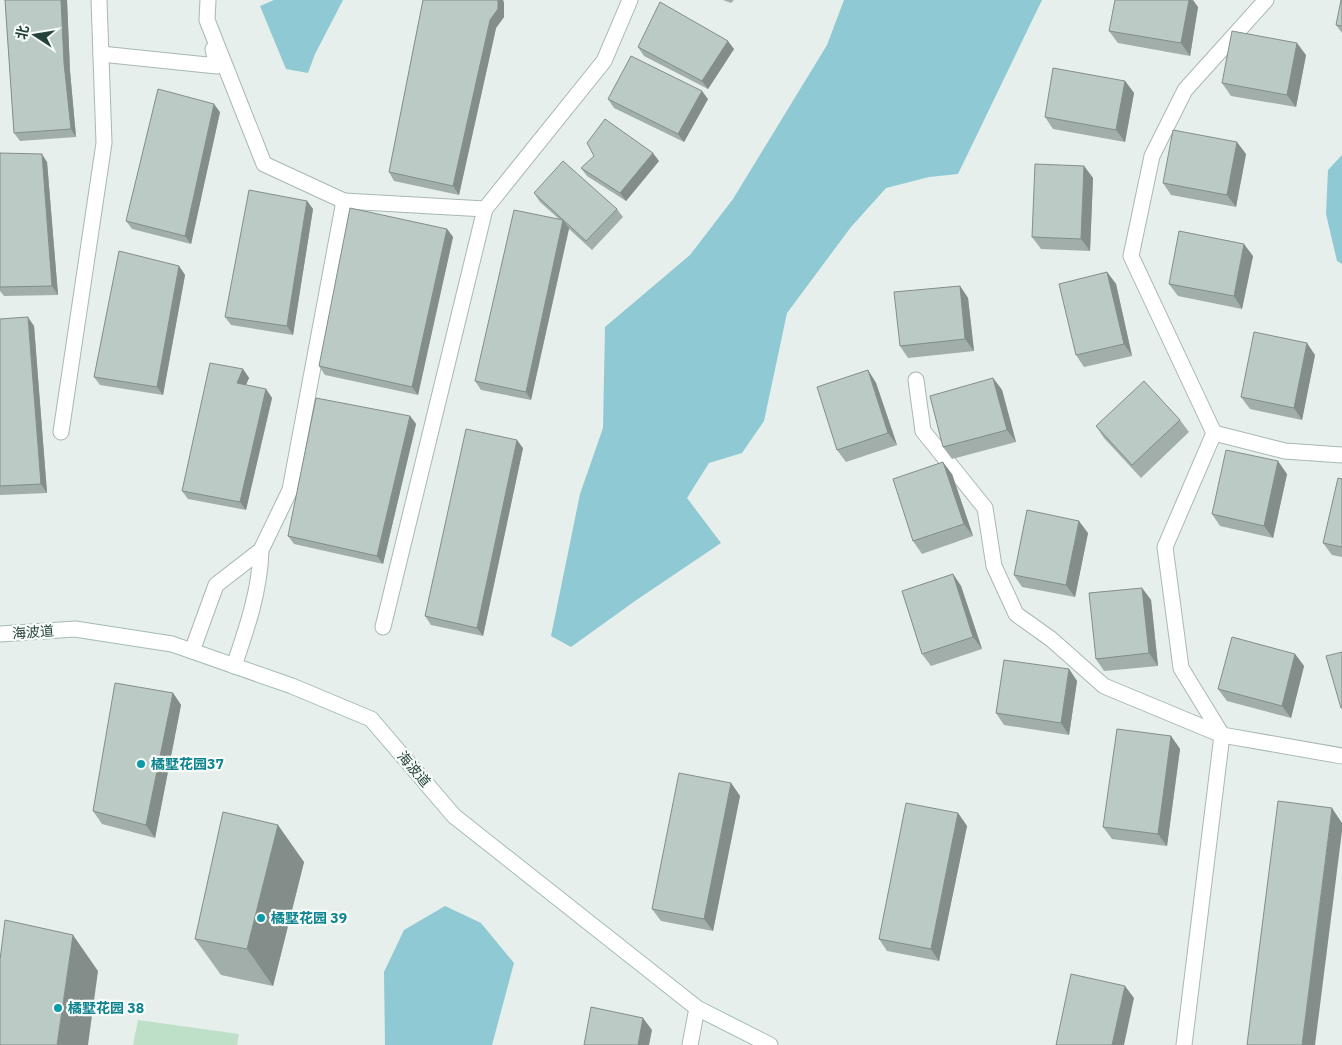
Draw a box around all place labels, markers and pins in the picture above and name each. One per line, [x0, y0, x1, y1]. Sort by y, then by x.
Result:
place label: 橘墅花园37 [151, 755, 224, 773]
marker: 橘墅花园37 [135, 758, 147, 770]
place label: 橘墅花园 39 [271, 909, 347, 927]
marker: 橘墅花园 39 [255, 912, 267, 924]
place label: 橘墅花园 38 [68, 999, 144, 1017]
marker: 橘墅花园 38 [52, 1002, 64, 1014]

